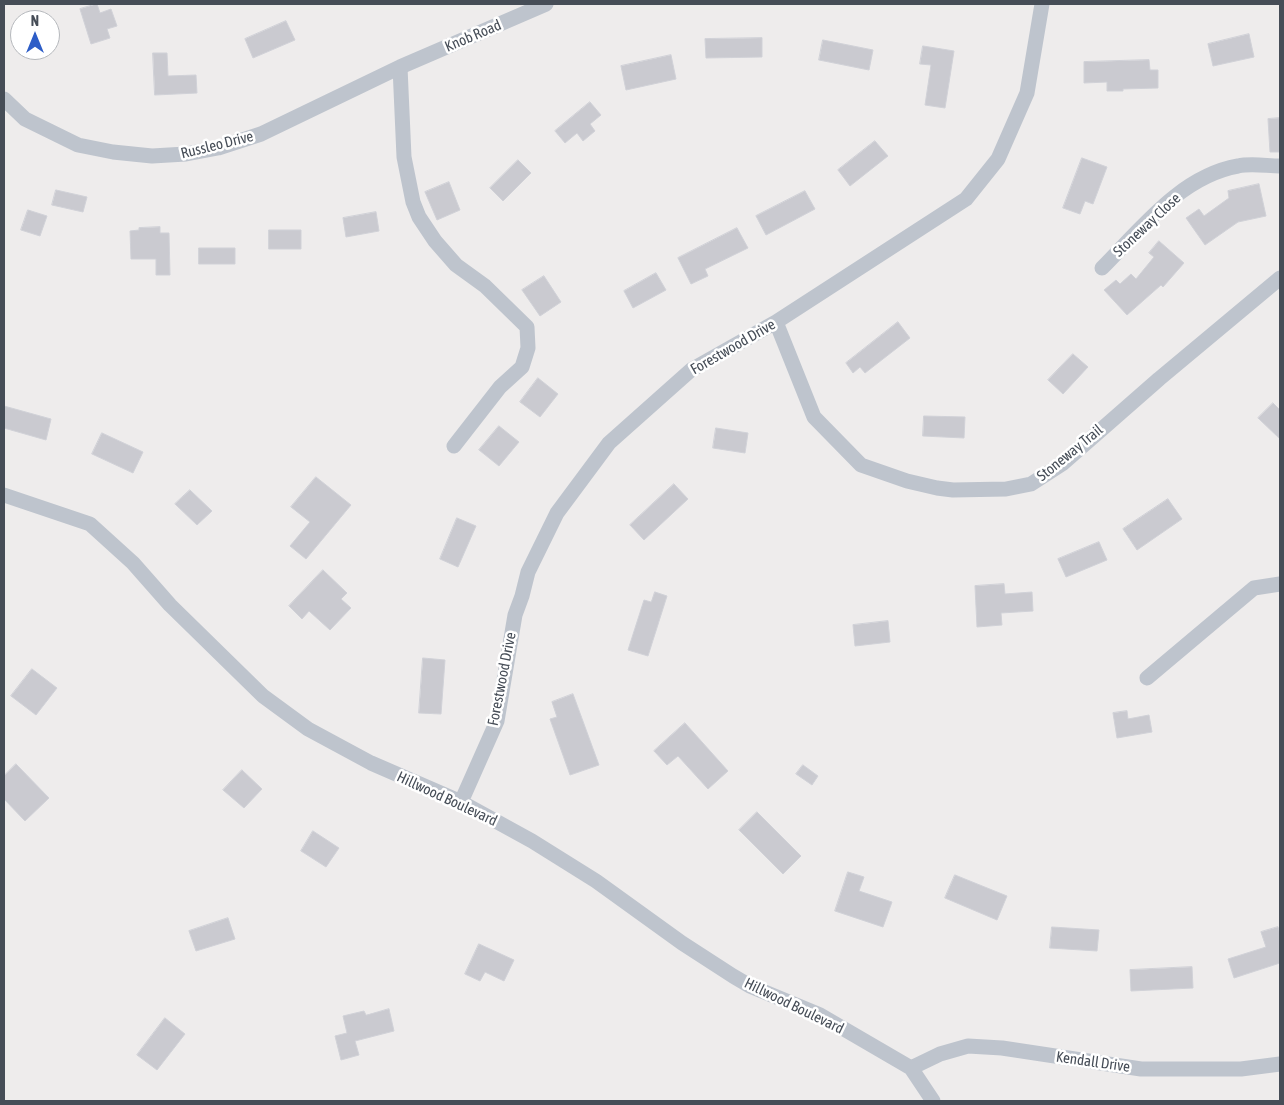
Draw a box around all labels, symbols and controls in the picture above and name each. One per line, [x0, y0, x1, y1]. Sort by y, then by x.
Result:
north arrow [10, 10, 60, 60]
text: N [31, 13, 39, 29]
street label: Knob Road [442, 16, 504, 56]
street label: Russleo Drive [179, 127, 255, 163]
street label: Stoneway Close [1110, 189, 1184, 261]
street label: Forestwood Drive [687, 315, 779, 379]
street label: Stoneway Trail [1033, 421, 1107, 485]
street label: Forestwood Drive [484, 631, 520, 727]
street label: Hillwood Boulevard [394, 768, 500, 830]
street label: Hillwood Boulevard [741, 974, 847, 1038]
street label: Kendall Drive [1055, 1048, 1131, 1076]

